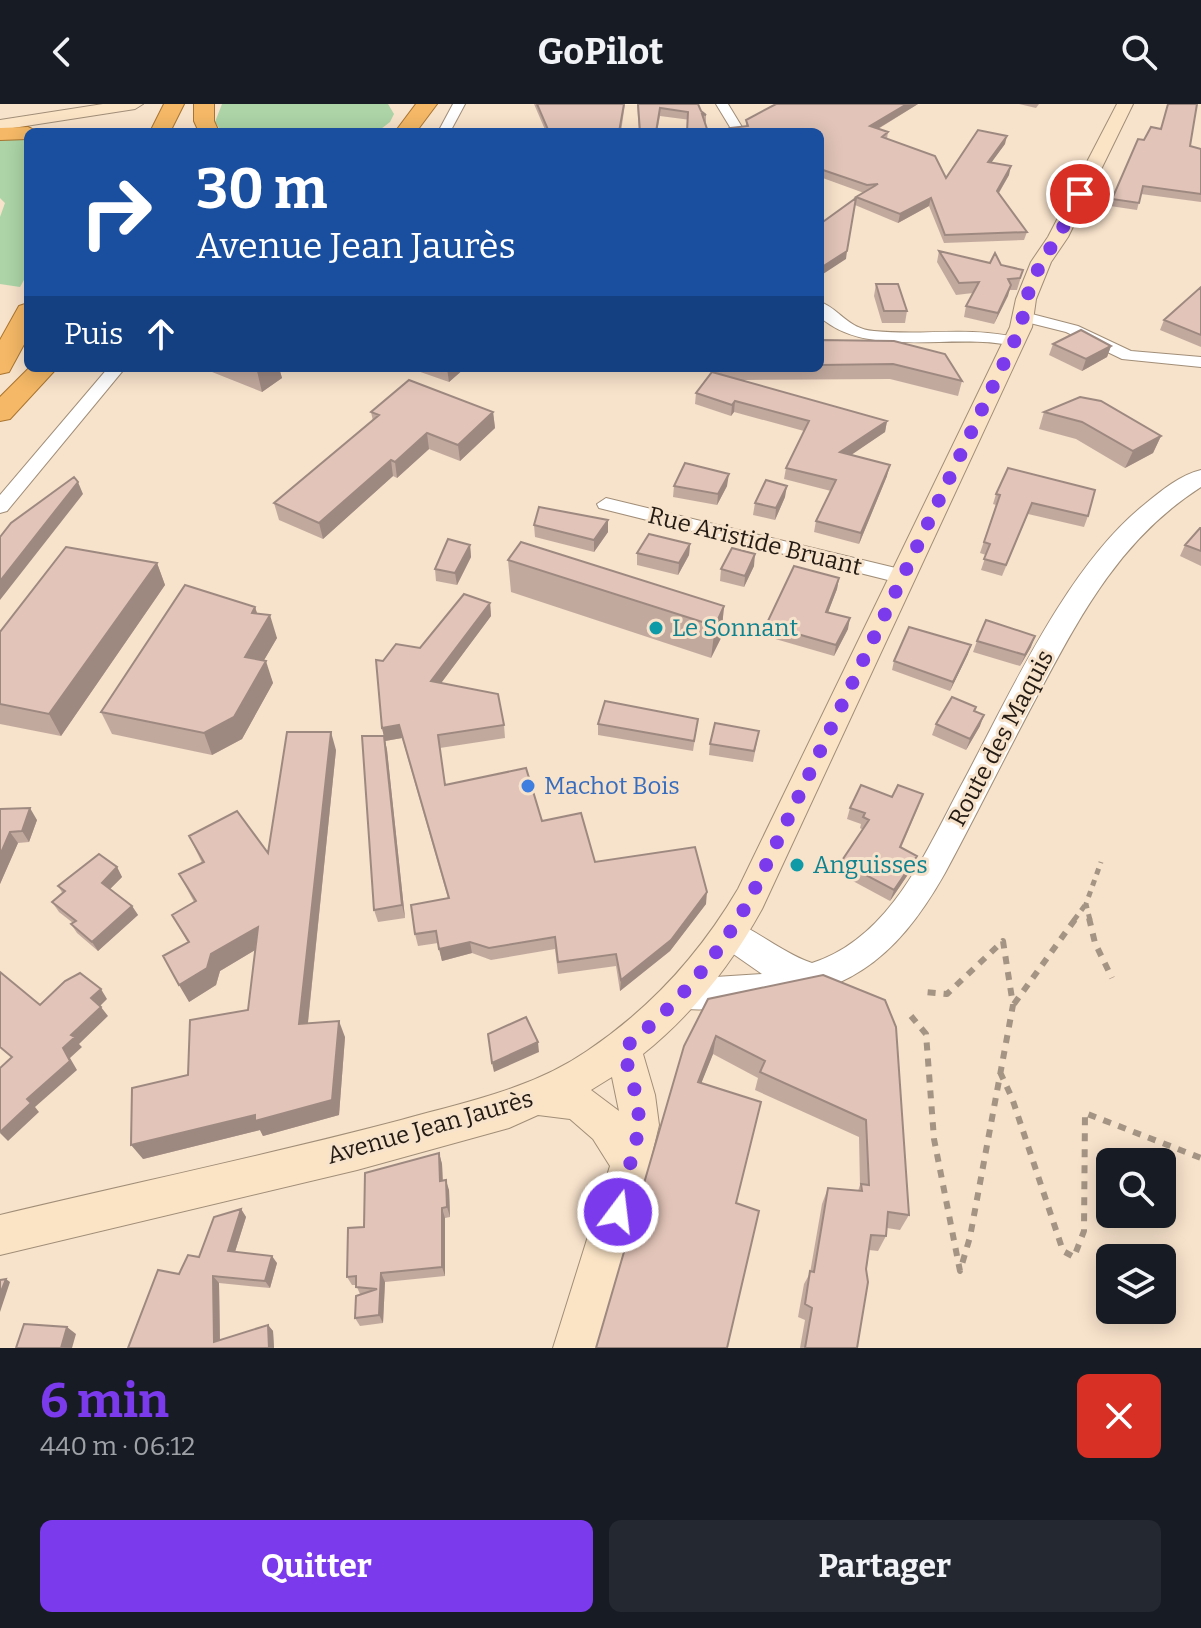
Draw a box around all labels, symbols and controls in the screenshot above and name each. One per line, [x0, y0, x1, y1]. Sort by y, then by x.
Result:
icon: back [40, 30, 84, 74]
text: GoPilot [537, 30, 664, 74]
icon: search [1117, 30, 1161, 74]
text: 30 m [196, 156, 327, 223]
icon: right [64, 160, 168, 264]
pin [1046, 160, 1114, 228]
icon: arrive [1058, 172, 1102, 216]
text: Avenue Jean Jaurès [196, 224, 516, 268]
icon: ahead [139, 312, 183, 356]
text: Puis [64, 316, 123, 352]
street label: Rue Aristide Bruant [645, 501, 865, 581]
place label: Le Sonnant [672, 614, 798, 642]
marker: Le Sonnant [647, 619, 665, 637]
street label: Route des Maquis [943, 645, 1059, 831]
place label: Machot Bois [544, 772, 680, 800]
marker: Machot Bois [519, 777, 537, 795]
place label: Anguisses [813, 851, 928, 879]
marker: Anguisses [788, 856, 806, 874]
street label: Avenue Jean Jaurès [324, 1084, 536, 1170]
map controls [1096, 1148, 1176, 1324]
button: search [1096, 1148, 1176, 1228]
position arrow [576, 1170, 660, 1254]
button: layers [1096, 1244, 1176, 1324]
text: 6 min [40, 1372, 169, 1430]
button: close [1077, 1374, 1161, 1458]
text: 440 m · 06:12 [40, 1431, 195, 1462]
button: Quitter [40, 1520, 593, 1612]
button: Partager [609, 1520, 1161, 1612]

